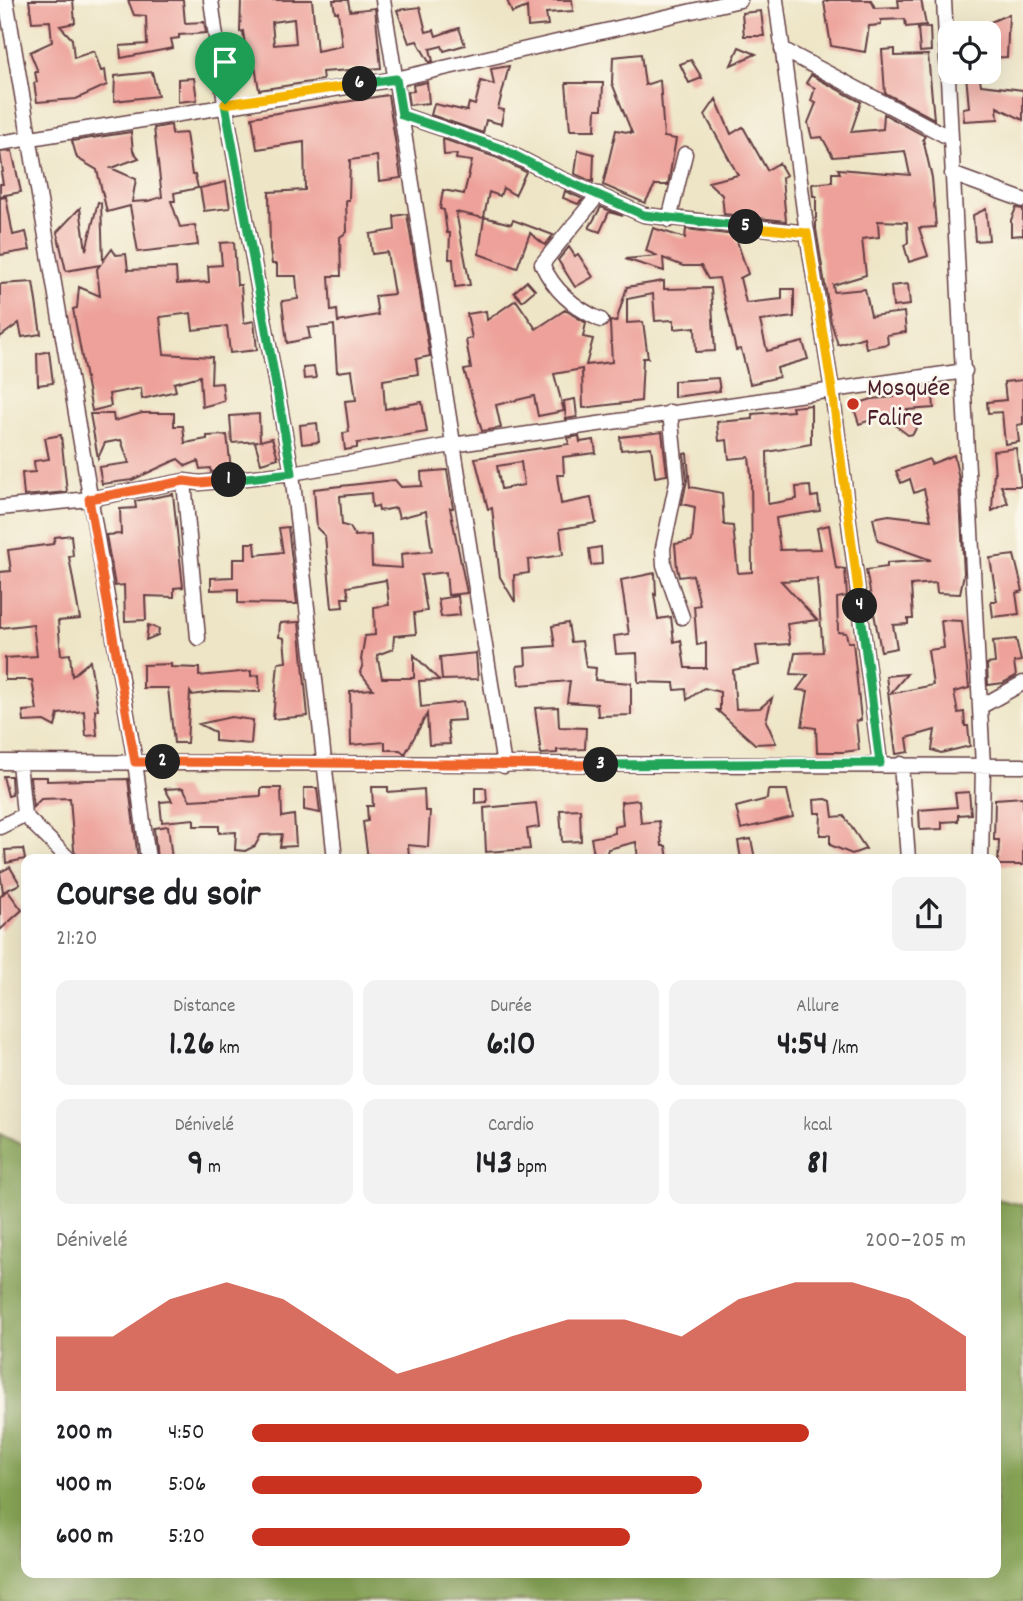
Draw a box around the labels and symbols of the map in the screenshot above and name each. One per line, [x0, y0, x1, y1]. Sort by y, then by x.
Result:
pin [195, 32, 255, 104]
pin: 6 [342, 66, 378, 102]
pin: 5 [728, 210, 764, 244]
place label: Mosquée Falire [867, 371, 950, 438]
marker: Mosquée Falire [845, 396, 861, 412]
pin: 1 [212, 462, 246, 498]
pin: 4 [842, 588, 878, 624]
pin: 2 [146, 744, 180, 780]
pin: 3 [584, 748, 618, 782]

